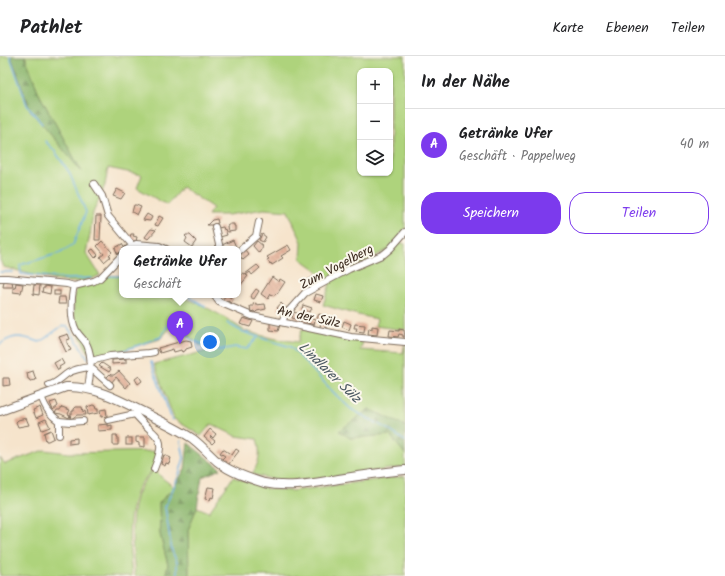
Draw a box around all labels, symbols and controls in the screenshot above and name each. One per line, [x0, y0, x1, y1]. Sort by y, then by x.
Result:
text: Pathlet [20, 13, 82, 43]
text: Karte [552, 17, 584, 39]
text: Ebenen [606, 17, 649, 39]
text: Teilen [671, 17, 705, 39]
map controls [357, 68, 393, 176]
button: + [357, 68, 393, 104]
text: In der Nähe [421, 69, 510, 96]
button: − [357, 104, 393, 140]
text: Getränke Ufer [459, 122, 552, 146]
text: A [430, 134, 438, 155]
text: 40 m [680, 134, 709, 155]
button: layers [357, 140, 393, 176]
text: Geschäft · Pappelweg [459, 146, 576, 167]
button: Speichern [421, 192, 561, 234]
button: Teilen [569, 192, 709, 234]
street label: Zum Vogelberg [296, 239, 377, 296]
popup [119, 246, 241, 298]
text: Getränke Ufer [133, 250, 227, 274]
text: Geschäft [133, 274, 182, 295]
street label: An der Sülz [275, 301, 342, 334]
pin: A [167, 311, 193, 344]
your location [200, 332, 220, 352]
water label: Lindlarer Sülz [293, 337, 367, 410]

